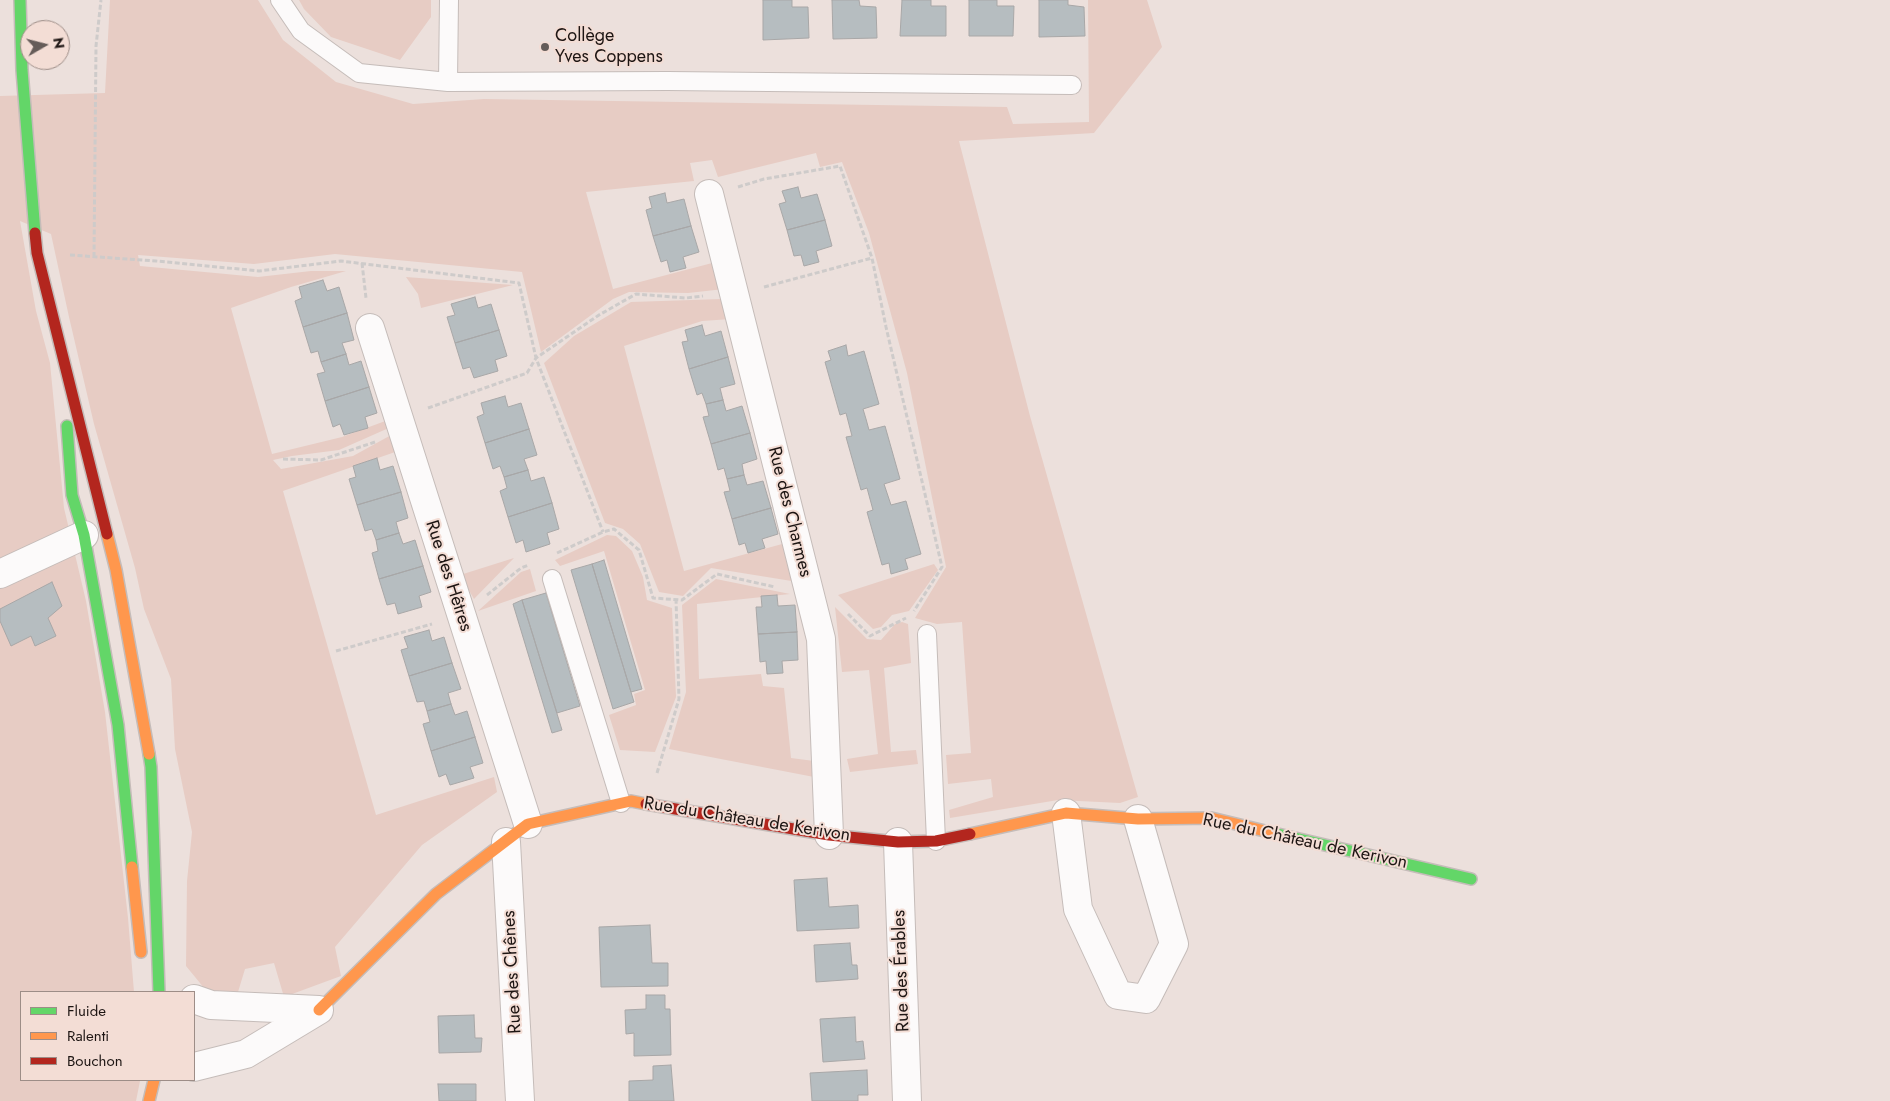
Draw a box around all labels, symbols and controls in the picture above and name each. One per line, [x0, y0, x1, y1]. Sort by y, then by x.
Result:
north arrow [20, 20, 70, 70]
place label: Collège Yves Coppens [555, 26, 663, 68]
text: N [48, 36, 70, 50]
marker: Collège Yves Coppens [539, 41, 551, 53]
street label: Rue des Charmes [762, 445, 816, 579]
street label: Rue des Hêtres [420, 518, 476, 634]
street label: Rue du Château de Kerivon [642, 793, 852, 847]
street label: Rue du Château de Kerivon [1201, 810, 1409, 874]
street label: Rue des Chênes [499, 910, 527, 1034]
street label: Rue des Érables [889, 910, 915, 1032]
legend [20, 991, 195, 1081]
text: Fluide [67, 1000, 106, 1022]
text: Ralenti [67, 1025, 109, 1047]
text: Bouchon [67, 1050, 123, 1072]

